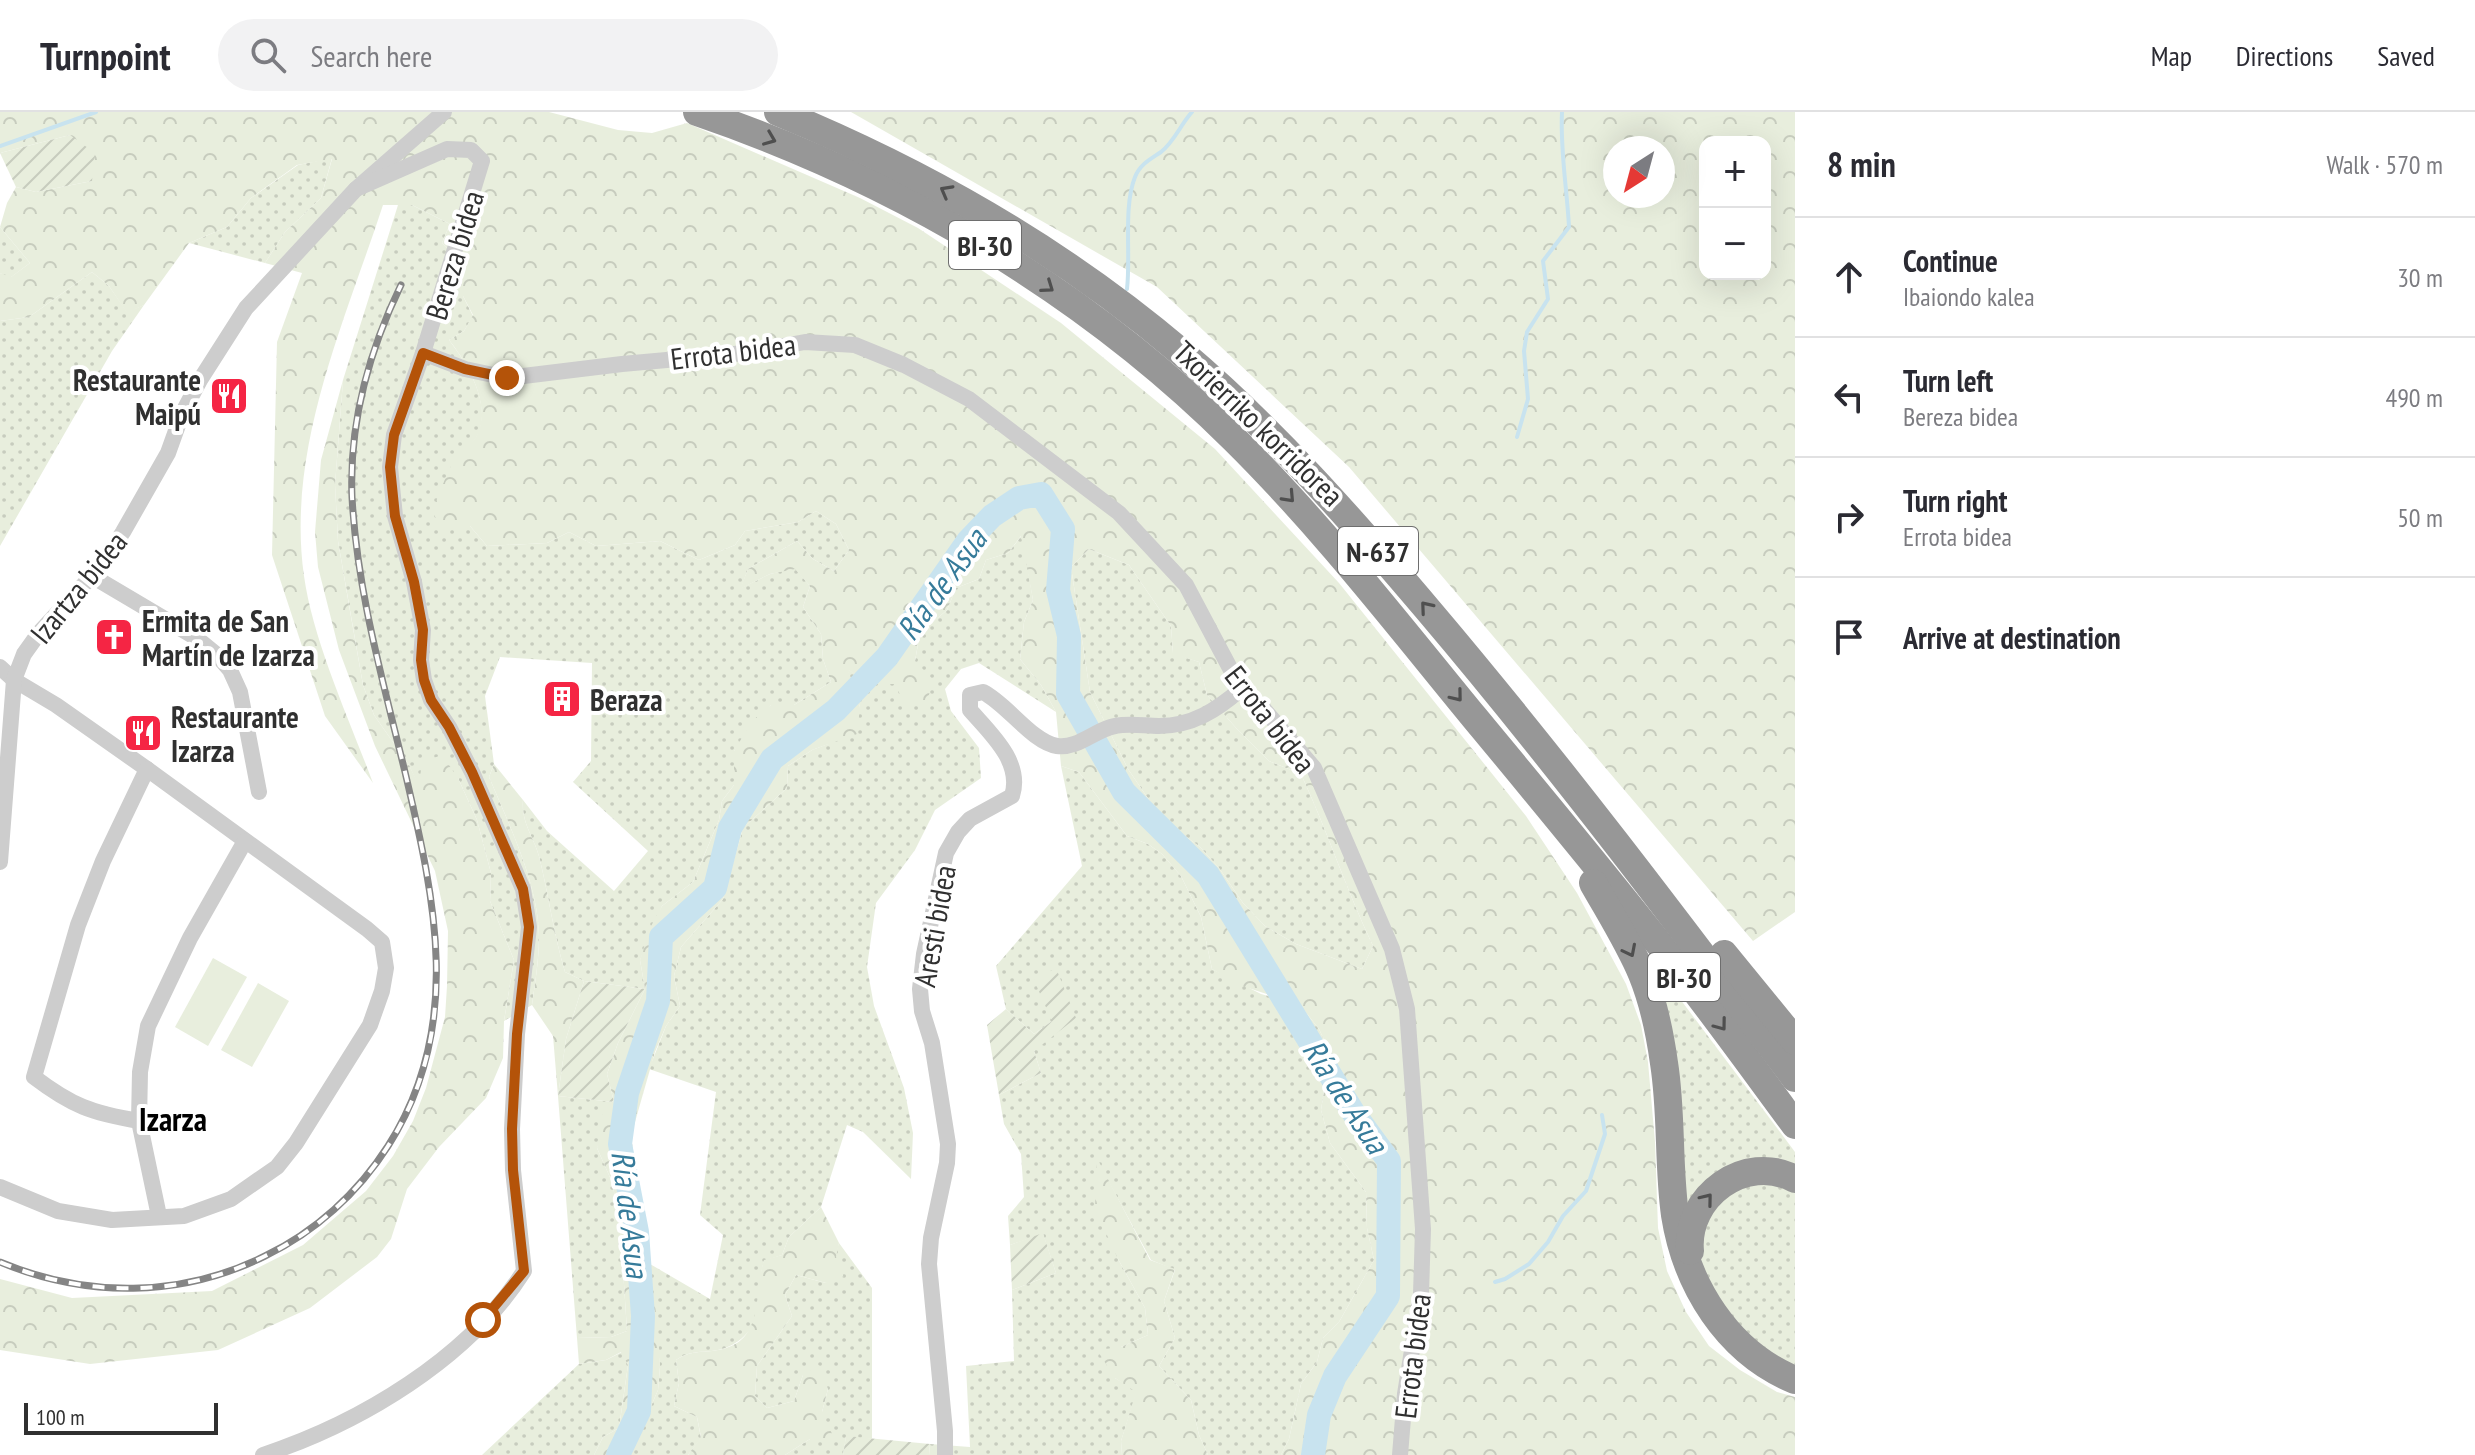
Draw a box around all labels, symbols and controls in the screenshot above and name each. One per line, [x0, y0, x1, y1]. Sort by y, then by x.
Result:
search box [218, 19, 778, 91]
text: Turnpoint [40, 31, 170, 80]
icon: search [246, 33, 290, 77]
text: Search here [310, 36, 432, 75]
text: Map [2151, 37, 2192, 74]
text: Directions [2236, 37, 2333, 74]
text: Saved [2377, 37, 2435, 74]
one-way arrow [762, 129, 776, 146]
north arrow [1603, 136, 1675, 208]
map controls [1699, 136, 1771, 280]
button: + [1699, 136, 1771, 208]
text: 8 min [1827, 142, 1896, 186]
text: Walk · 570 m [2326, 148, 2443, 181]
one-way arrow [940, 185, 954, 200]
street label: Bereza bidea [416, 186, 492, 324]
button: − [1699, 208, 1771, 280]
road number: BI-30 [949, 221, 1021, 269]
text: Continue [1903, 241, 1998, 280]
icon: ahead [1827, 255, 1871, 299]
text: 30 m [2397, 261, 2443, 294]
one-way arrow [1040, 277, 1054, 292]
text: Ibaiondo kalea [1903, 280, 2035, 313]
street label: Errota bidea [668, 324, 798, 378]
street label: Txorierriko korridorea [1166, 332, 1352, 514]
place label: Restaurante Maipú [73, 360, 201, 433]
route end [489, 360, 525, 396]
text: Turn left [1903, 361, 1993, 400]
restaurant icon: Restaurante Maipú [208, 375, 250, 417]
icon: left [1827, 375, 1871, 419]
text: 490 m [2385, 381, 2443, 414]
text: Bereza bidea [1903, 400, 2018, 433]
text: Turn right [1903, 481, 2007, 520]
one-way arrow [1280, 488, 1295, 502]
icon: right [1827, 495, 1871, 539]
text: 50 m [2397, 501, 2443, 534]
water label: Ría de Asua [887, 518, 997, 648]
text: Errota bidea [1903, 520, 2012, 553]
street label: Izartza bidea [21, 523, 135, 651]
road number: N-637 [1338, 527, 1418, 575]
place label: Ermita de San Martín de Izarza [142, 601, 315, 674]
one-way arrow [1421, 602, 1436, 616]
icon: arrive [1827, 615, 1871, 659]
church icon: Ermita de San Martín de Izarza [93, 616, 135, 658]
text: Arrive at destination [1903, 618, 2121, 657]
street label: Errota bidea [1217, 657, 1325, 781]
building icon: Beraza [541, 678, 583, 720]
place label: Beraza [590, 680, 663, 719]
one-way arrow [1447, 686, 1461, 701]
place label: Restaurante Izarza [171, 697, 299, 770]
restaurant icon: Restaurante Izarza [122, 712, 164, 754]
street label: Aresti bidea [904, 862, 964, 990]
one-way arrow [1621, 942, 1636, 957]
road number: BI-30 [1648, 953, 1720, 1001]
one-way arrow [1711, 1017, 1725, 1031]
water label: Ría de Asua [1294, 1031, 1400, 1163]
district label: Izarza [139, 1098, 207, 1140]
water label: Ría de Asua [602, 1148, 660, 1282]
one-way arrow [1698, 1193, 1712, 1208]
street label: Errota bidea [1385, 1291, 1439, 1421]
route start [465, 1302, 501, 1338]
scale bar [24, 1399, 218, 1435]
text: 100 m [36, 1403, 85, 1431]

